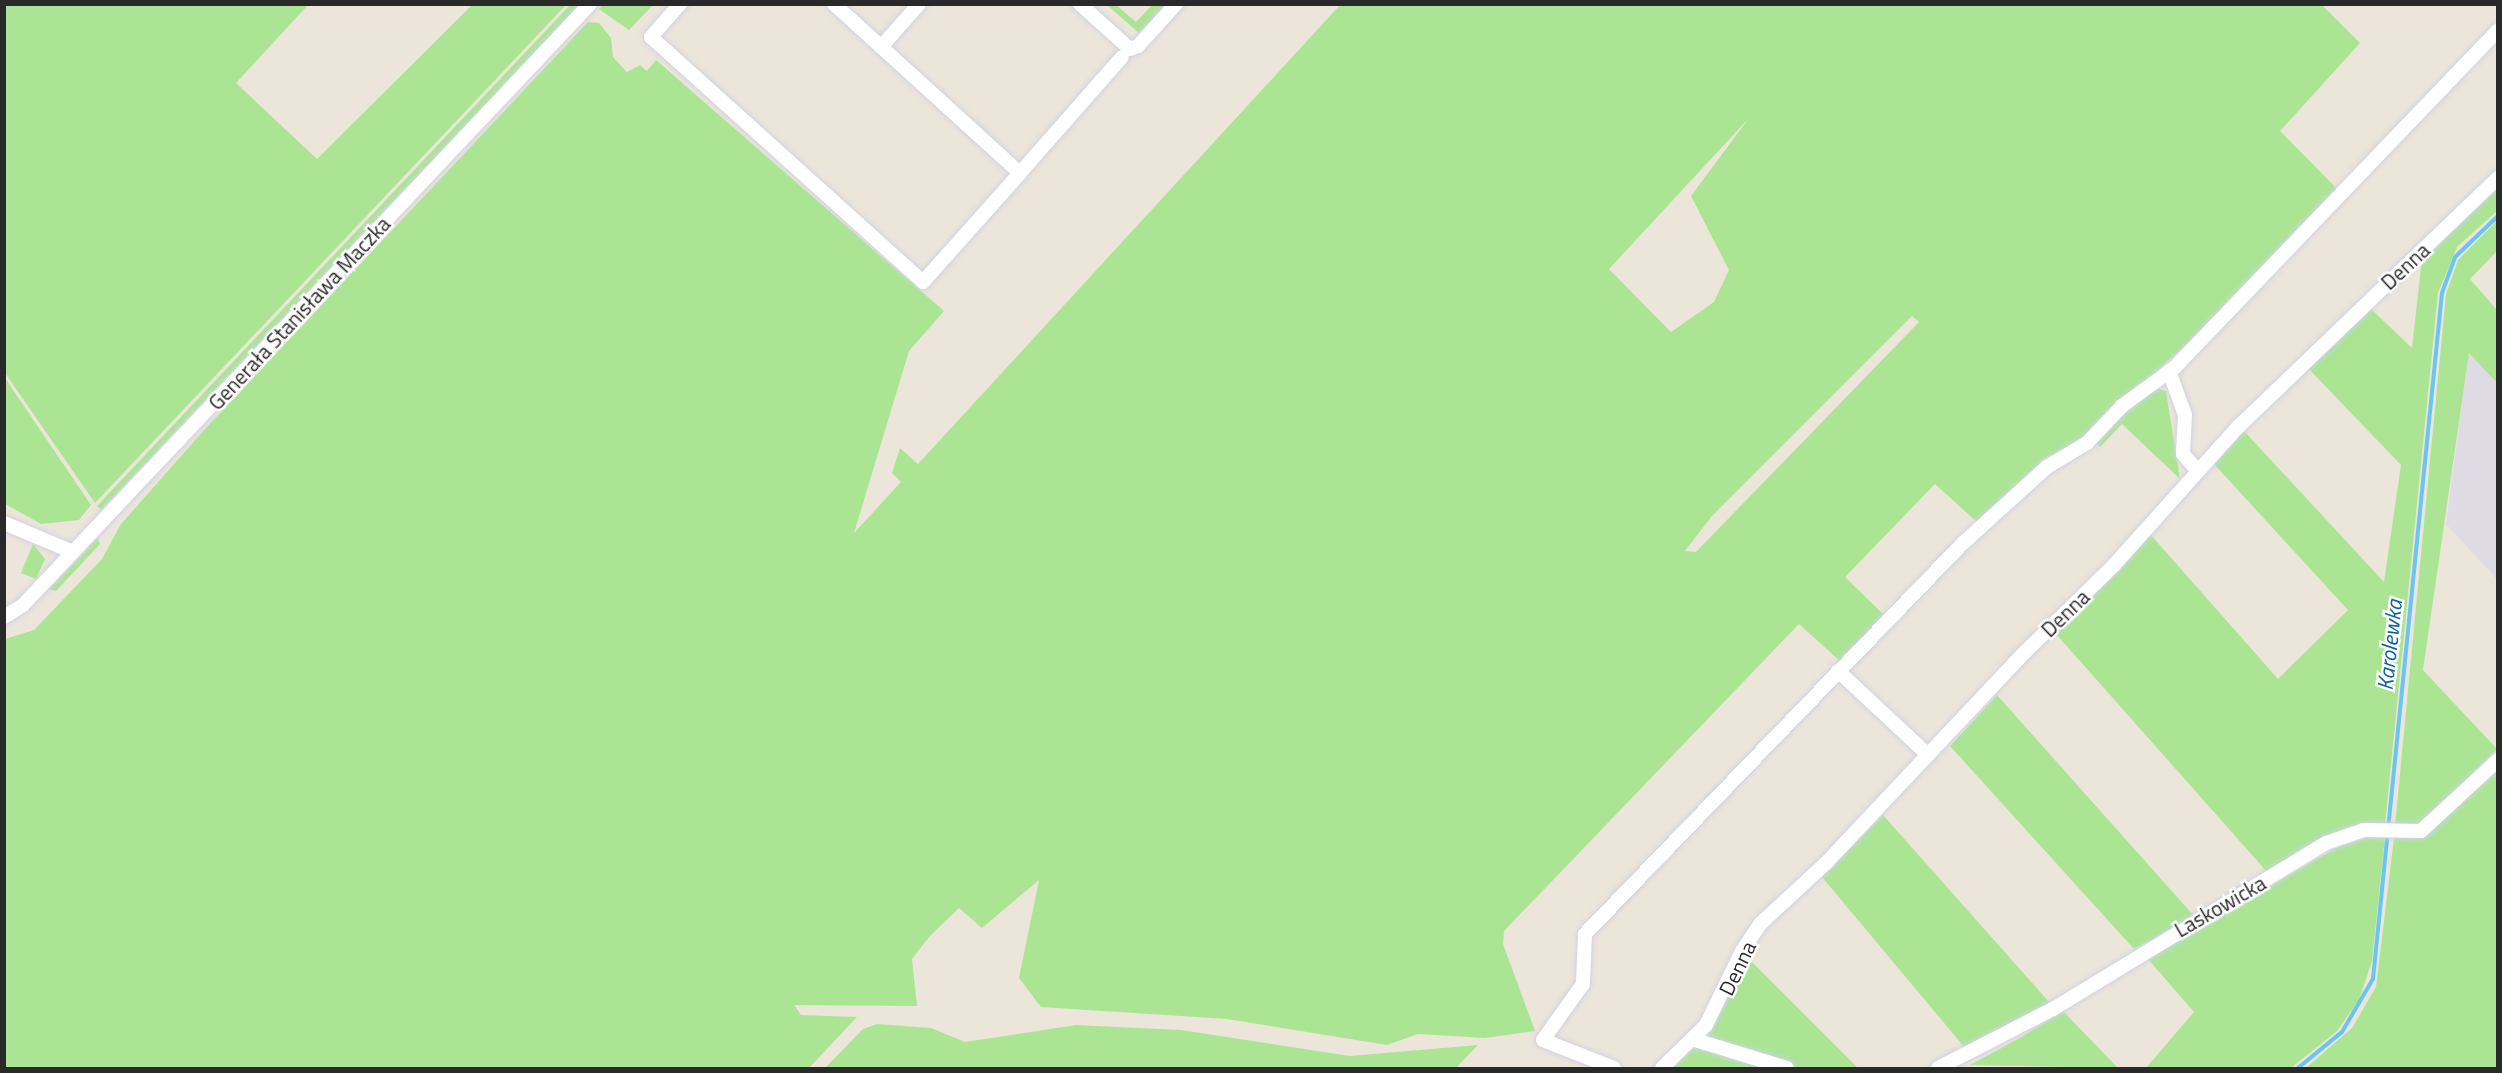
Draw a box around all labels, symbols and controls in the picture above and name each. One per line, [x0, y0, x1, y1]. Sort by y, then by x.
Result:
street label: Generała Stanisława Maczka [203, 211, 395, 415]
street label: Denna [2375, 237, 2435, 295]
street label: Denna [2036, 584, 2094, 642]
water label: Karolewka [2372, 598, 2408, 692]
street label: Laskowicka [2170, 870, 2270, 942]
street label: Denna [1713, 937, 1761, 999]

